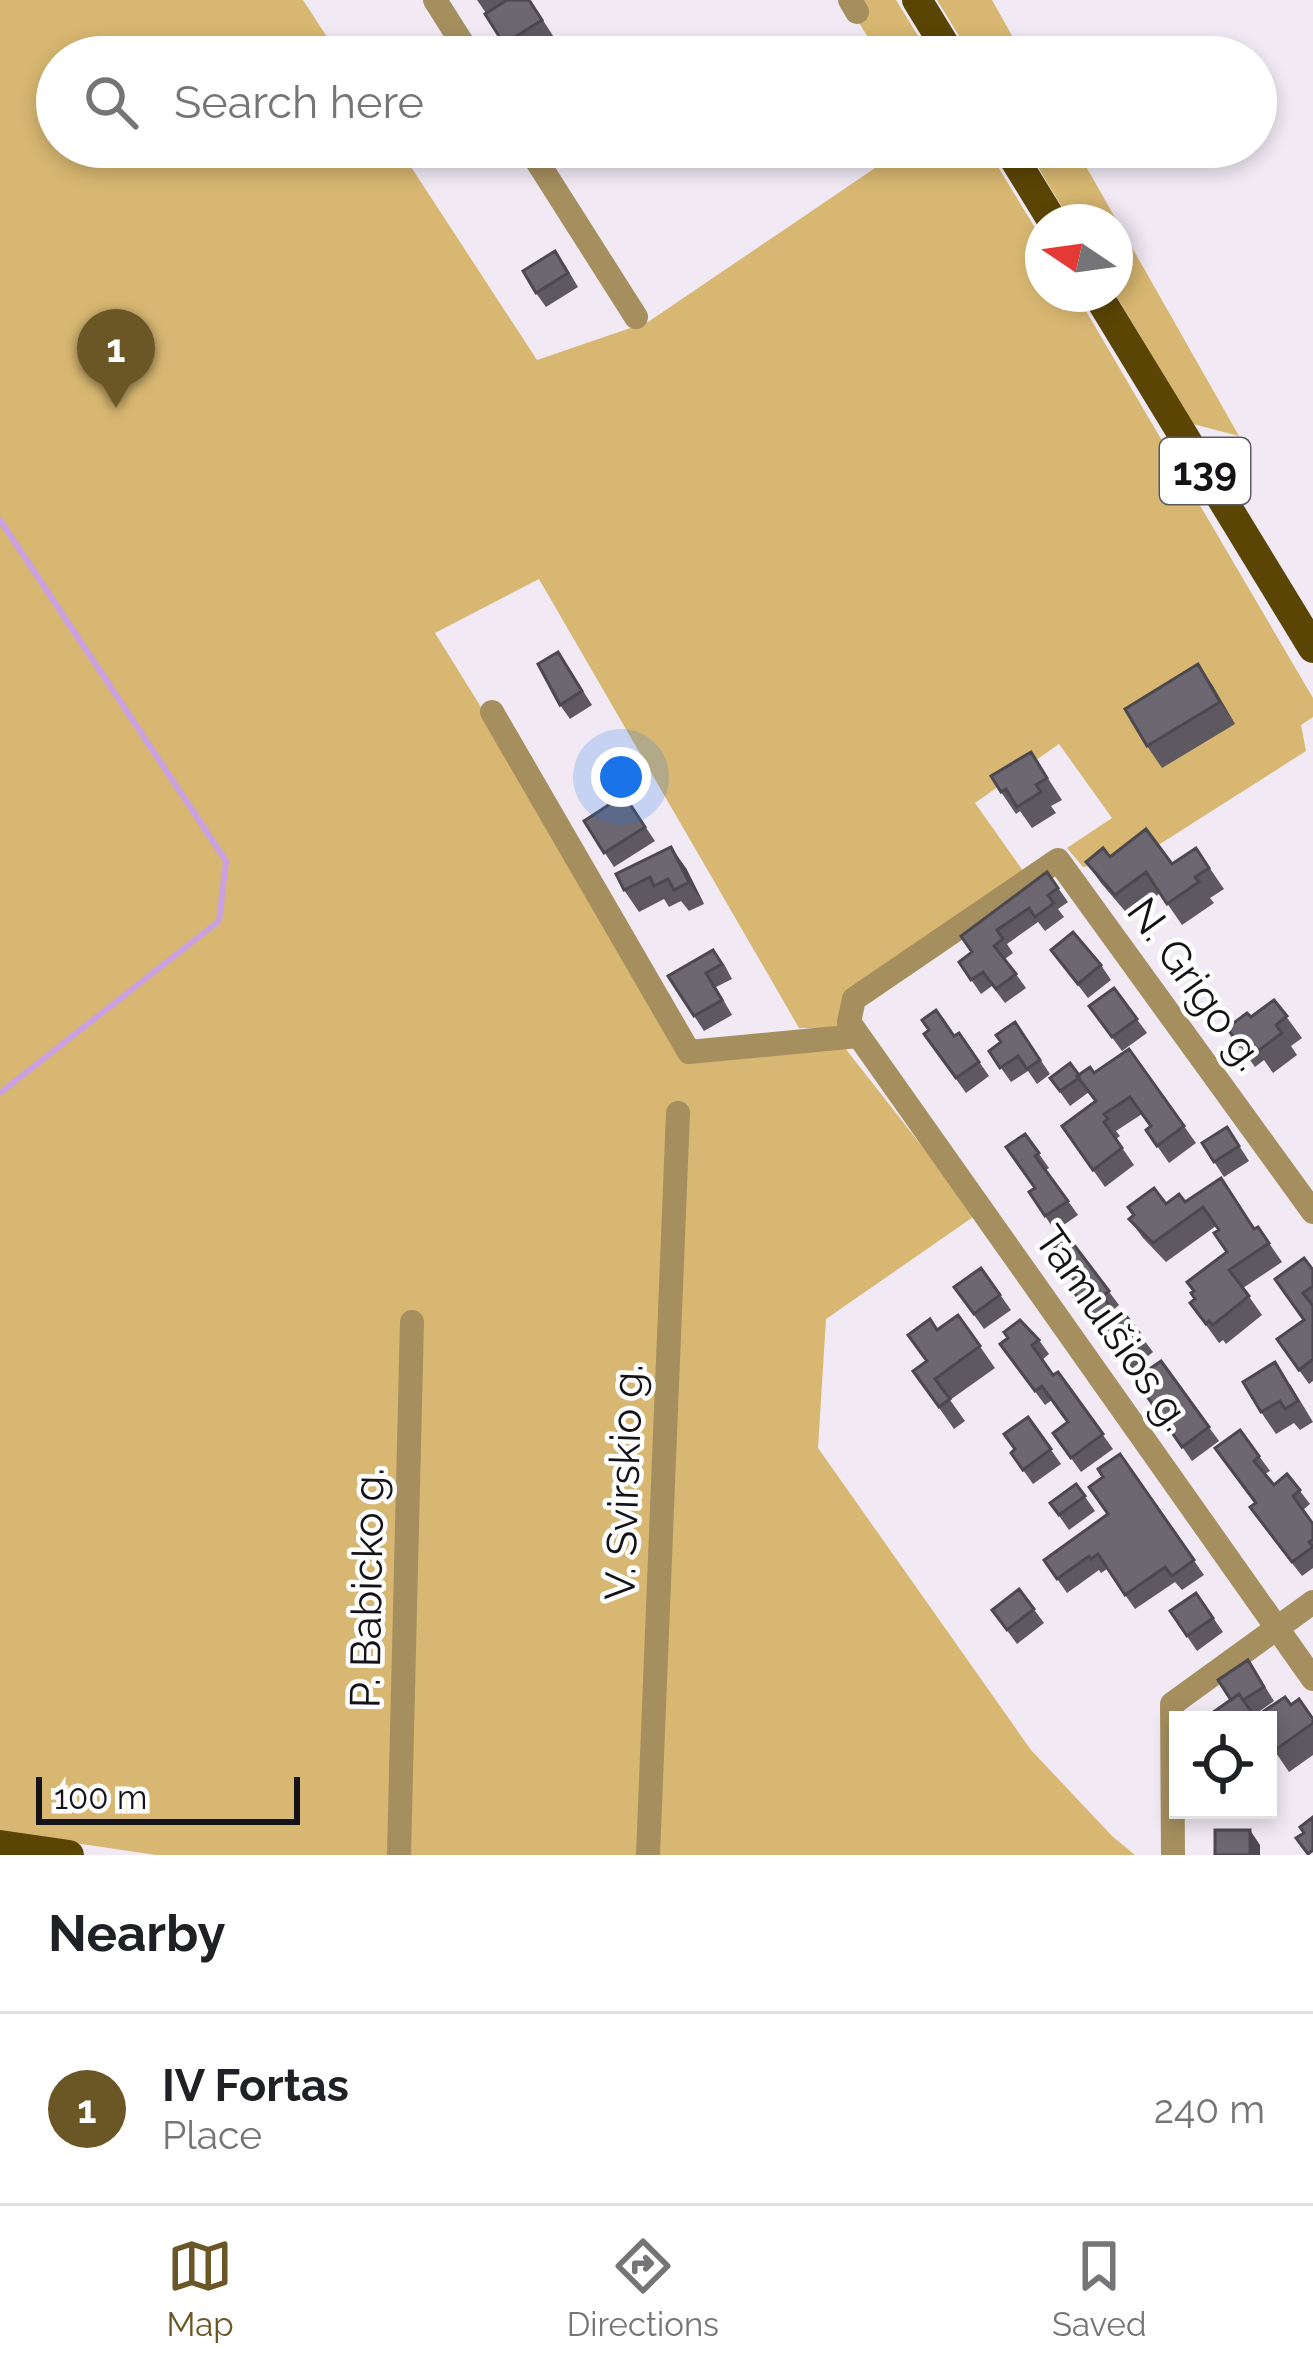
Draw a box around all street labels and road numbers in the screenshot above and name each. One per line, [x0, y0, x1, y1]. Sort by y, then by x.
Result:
road number: 139 [1160, 438, 1250, 504]
street label: N. Grigo g. [1117, 888, 1275, 1080]
street label: Tamulšios g. [1025, 1216, 1201, 1440]
street label: V. Svirskio g. [595, 1363, 653, 1601]
street label: P. Babicko g. [340, 1467, 394, 1709]

